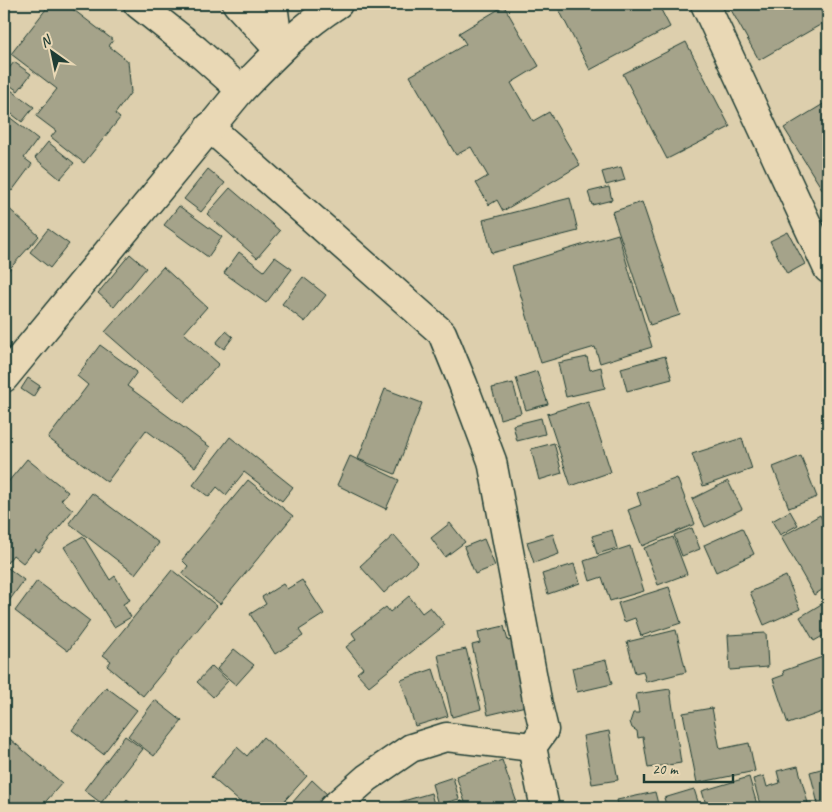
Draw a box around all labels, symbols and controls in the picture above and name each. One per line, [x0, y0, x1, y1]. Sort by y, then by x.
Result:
north arrow [28, 28, 78, 78]
text: N [37, 31, 55, 51]
scale bar [644, 752, 733, 784]
text: 20 m [652, 760, 679, 779]

